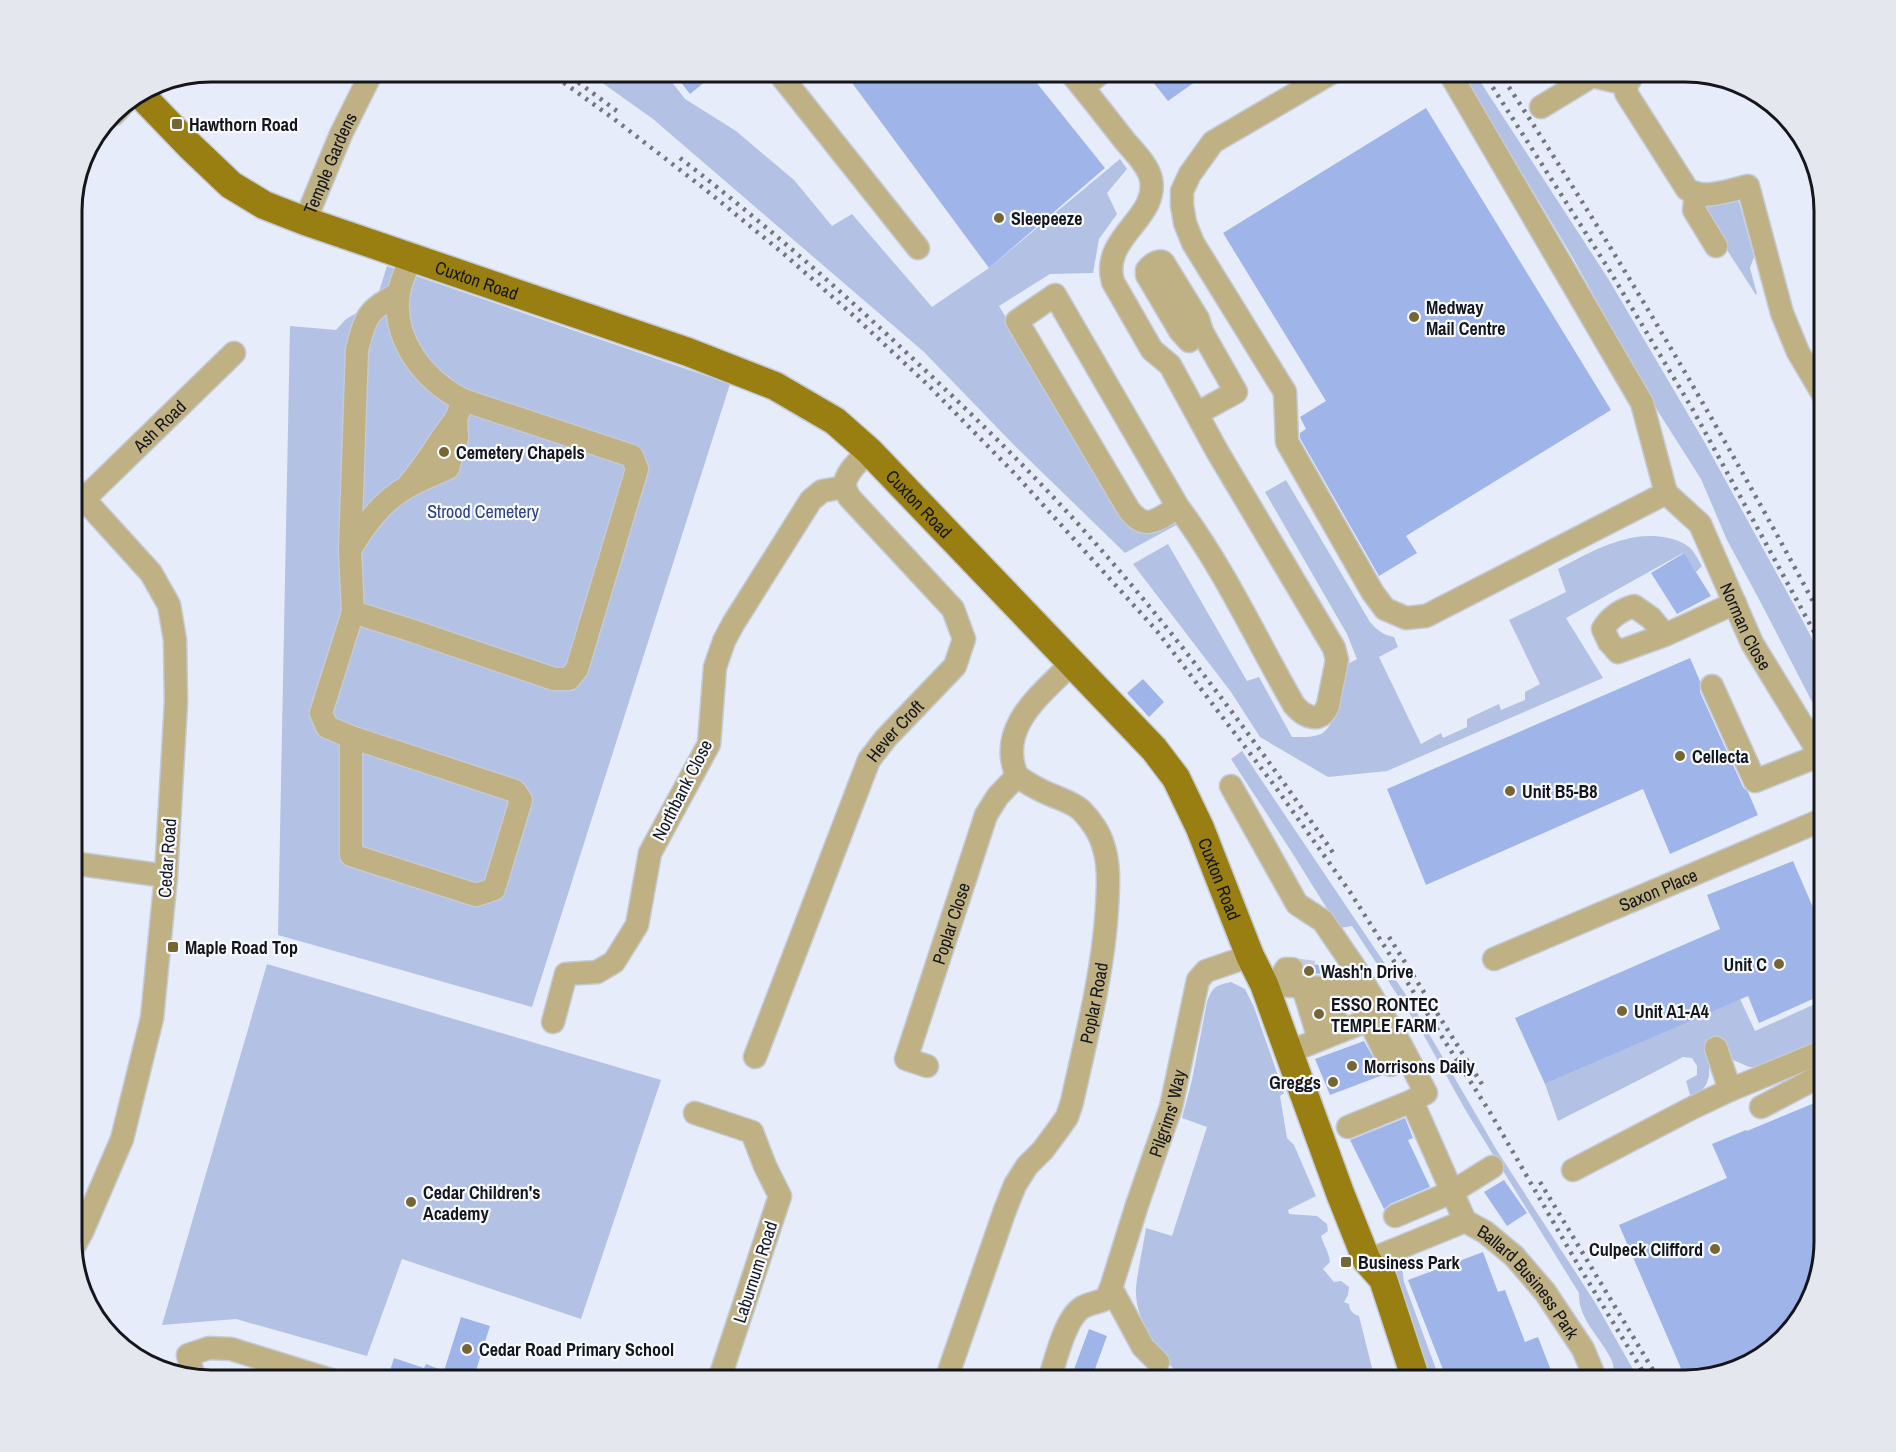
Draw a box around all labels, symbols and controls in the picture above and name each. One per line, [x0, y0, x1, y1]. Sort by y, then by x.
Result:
street label: Temple Gardens [297, 108, 362, 218]
place label: Hawthorn Road [189, 112, 298, 137]
marker: Hawthorn Road [170, 117, 184, 131]
place label: Sleepeeze [1011, 206, 1082, 231]
marker: Sleepeeze [992, 211, 1006, 225]
street label: Cuxton Road [432, 254, 522, 306]
place label: Medway Mail Centre [1426, 295, 1506, 341]
marker: Medway Mail Centre [1407, 310, 1421, 324]
street label: Ash Road [127, 394, 191, 458]
place label: Cemetery Chapels [456, 440, 585, 465]
marker: Cemetery Chapels [437, 445, 451, 459]
street label: Cuxton Road [880, 464, 958, 543]
park label: Strood Cemetery [427, 499, 539, 524]
street label: Norman Close [1714, 578, 1778, 675]
street label: Hever Croft [860, 694, 929, 767]
street label: Northbank Close [646, 735, 718, 845]
place label: Cellecta [1692, 744, 1749, 769]
marker: Cellecta [1673, 749, 1687, 763]
place label: Unit B5-B8 [1522, 779, 1597, 804]
marker: Unit B5-B8 [1503, 784, 1517, 798]
street label: Cedar Road [152, 817, 182, 899]
street label: Cuxton Road [1192, 834, 1247, 923]
street label: Saxon Place [1615, 862, 1701, 917]
street label: Poplar Close [925, 879, 976, 967]
place label: Maple Road Top [185, 935, 298, 960]
marker: Maple Road Top [166, 940, 180, 954]
place label: Unit C [1724, 952, 1767, 977]
marker: Unit C [1772, 957, 1786, 971]
place label: Wash'n Drive [1321, 959, 1413, 984]
street label: Poplar Road [1073, 961, 1113, 1046]
marker: Wash'n Drive [1302, 964, 1316, 978]
place label: ESSO RONTEC TEMPLE FARM [1331, 992, 1439, 1038]
place label: Unit A1-A4 [1634, 999, 1710, 1024]
marker: Unit A1-A4 [1615, 1004, 1629, 1018]
marker: ESSO RONTEC TEMPLE FARM [1312, 1007, 1326, 1021]
place label: Morrisons Daily [1364, 1054, 1476, 1079]
marker: Morrisons Daily [1345, 1059, 1359, 1073]
street label: Pilgrims' Way [1142, 1067, 1191, 1160]
place label: Greggs [1269, 1070, 1321, 1095]
marker: Greggs [1326, 1075, 1340, 1089]
place label: Cedar Children's Academy [423, 1180, 541, 1226]
marker: Cedar Children's Academy [404, 1195, 418, 1209]
street label: Laburnum Road [727, 1218, 783, 1326]
street label: Ballard Business Park [1473, 1218, 1586, 1344]
place label: Culpeck Clifford [1589, 1237, 1703, 1262]
marker: Culpeck Clifford [1708, 1242, 1722, 1256]
place label: Business Park [1358, 1250, 1461, 1275]
marker: Business Park [1339, 1255, 1353, 1269]
place label: Cedar Road Primary School [479, 1337, 674, 1362]
marker: Cedar Road Primary School [460, 1342, 474, 1356]

